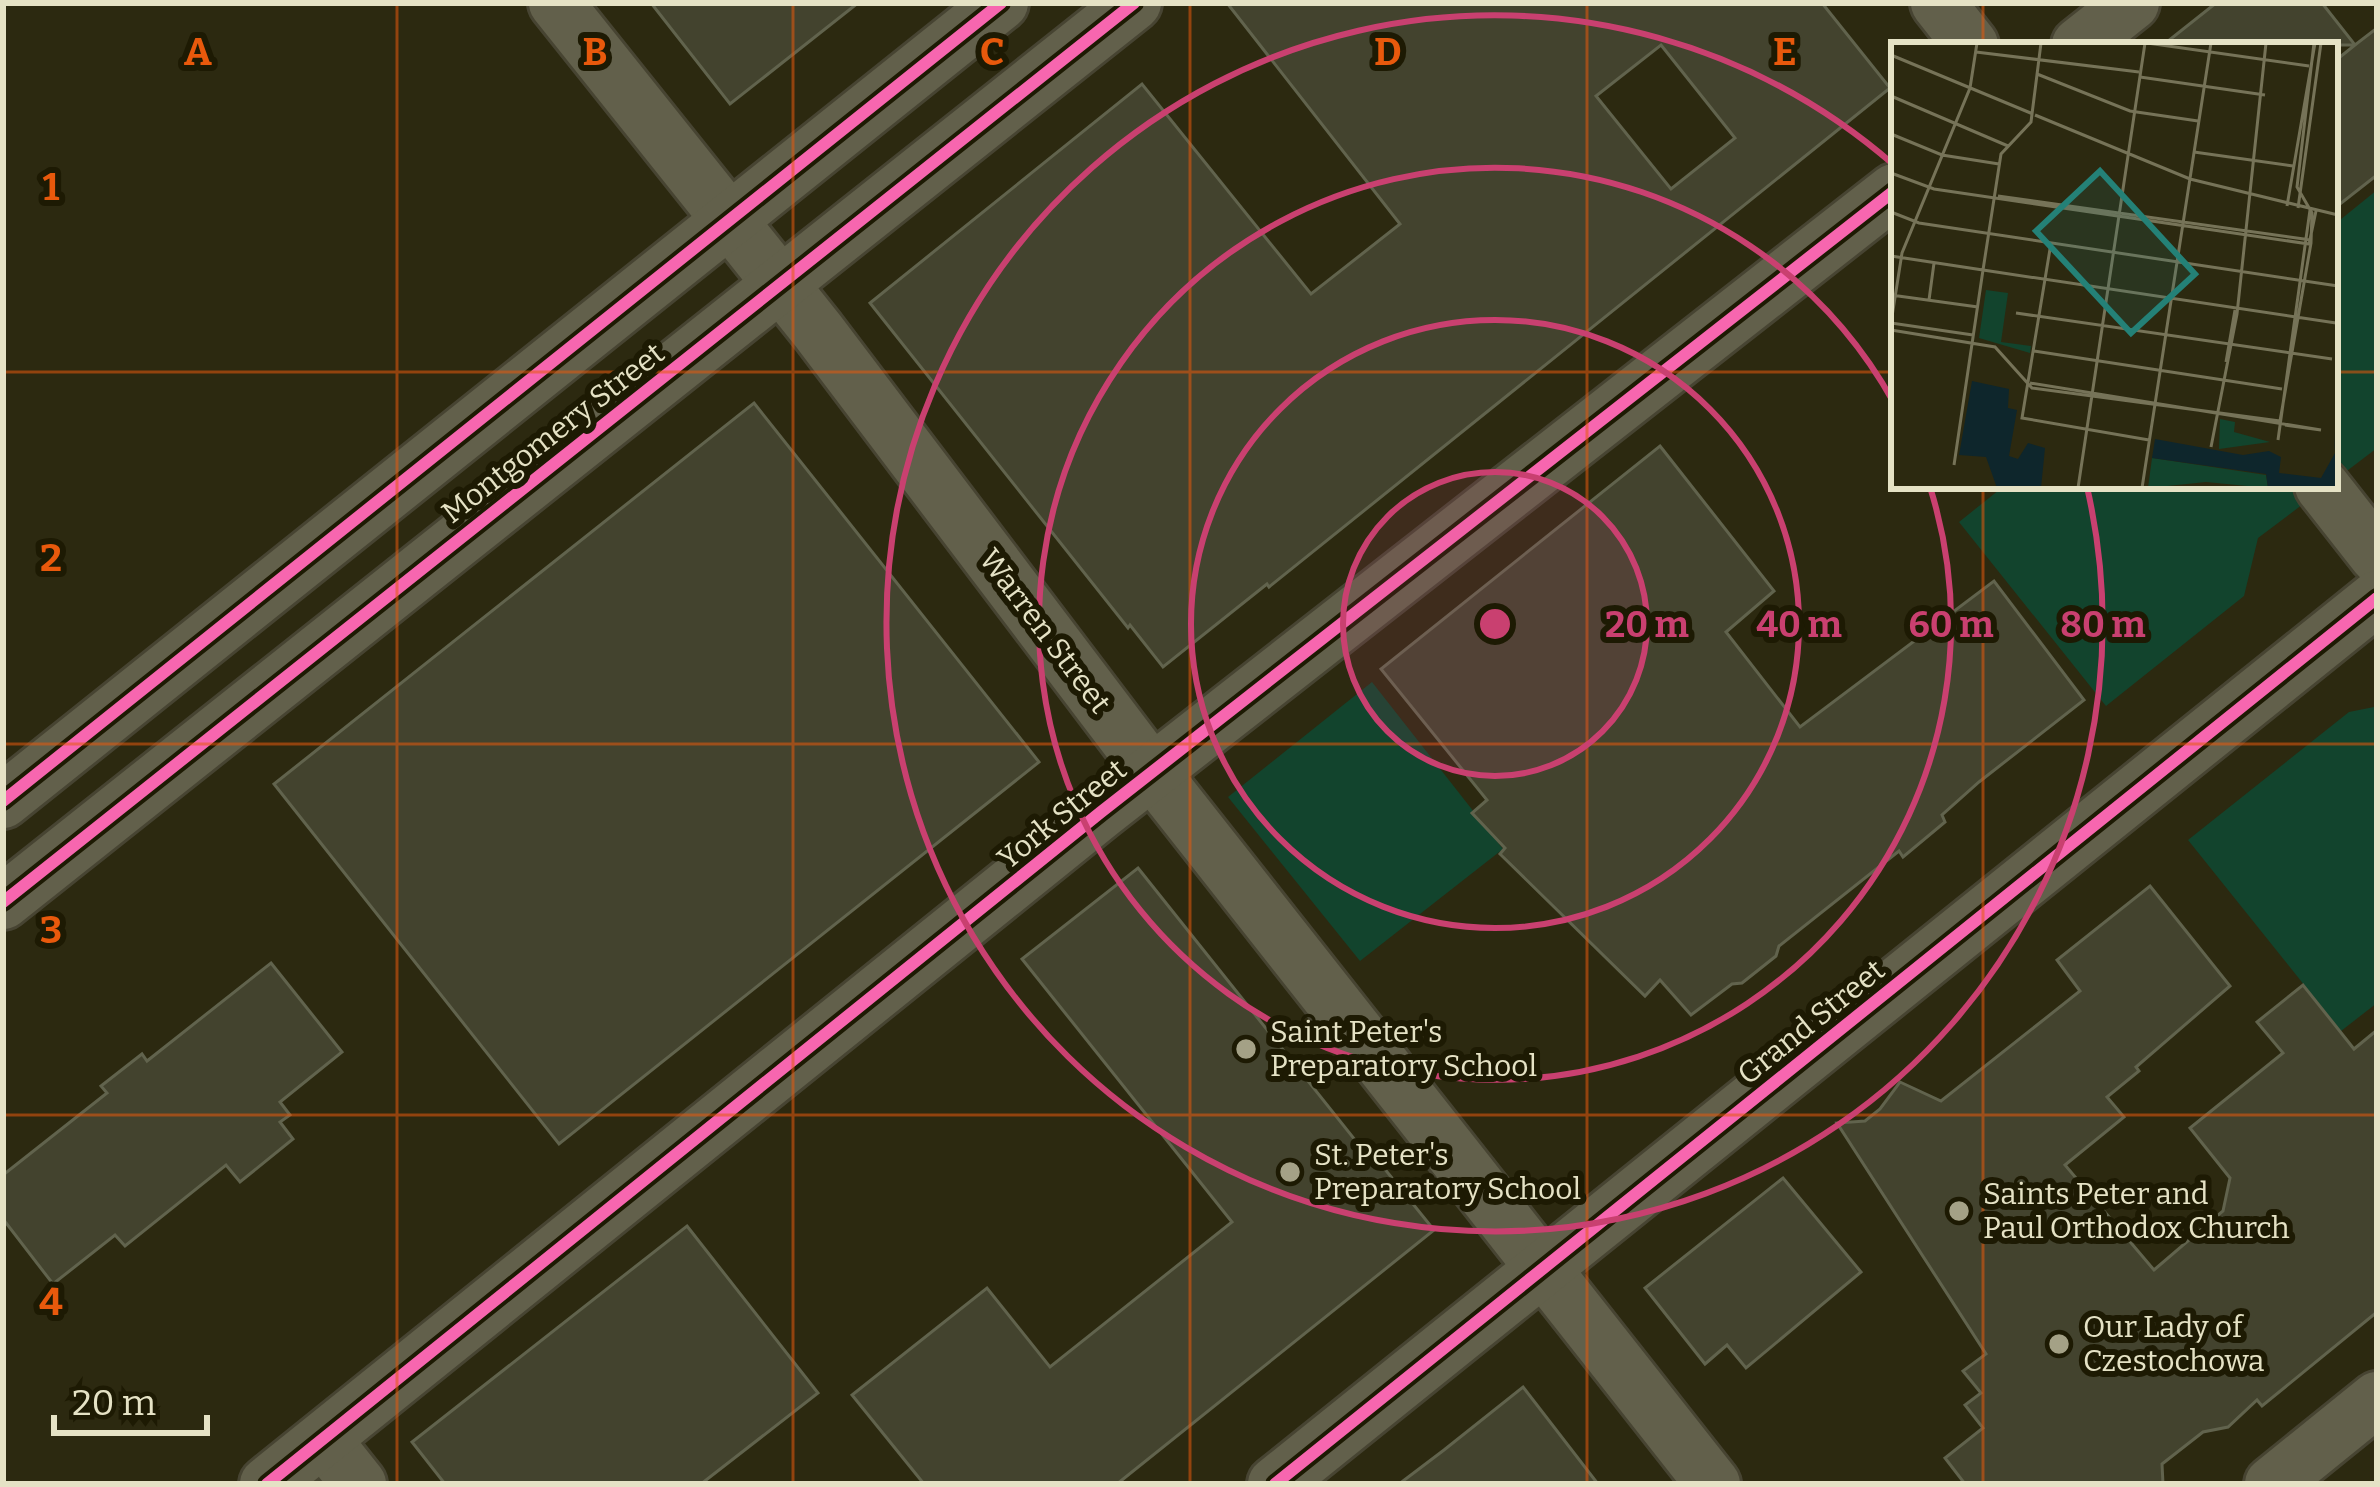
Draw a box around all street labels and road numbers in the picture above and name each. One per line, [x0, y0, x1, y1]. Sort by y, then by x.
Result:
street label: Montgomery Street [435, 335, 671, 531]
street label: Warren Street [972, 542, 1118, 720]
street label: York Street [991, 751, 1134, 877]
street label: Grand Street [1730, 952, 1892, 1092]

